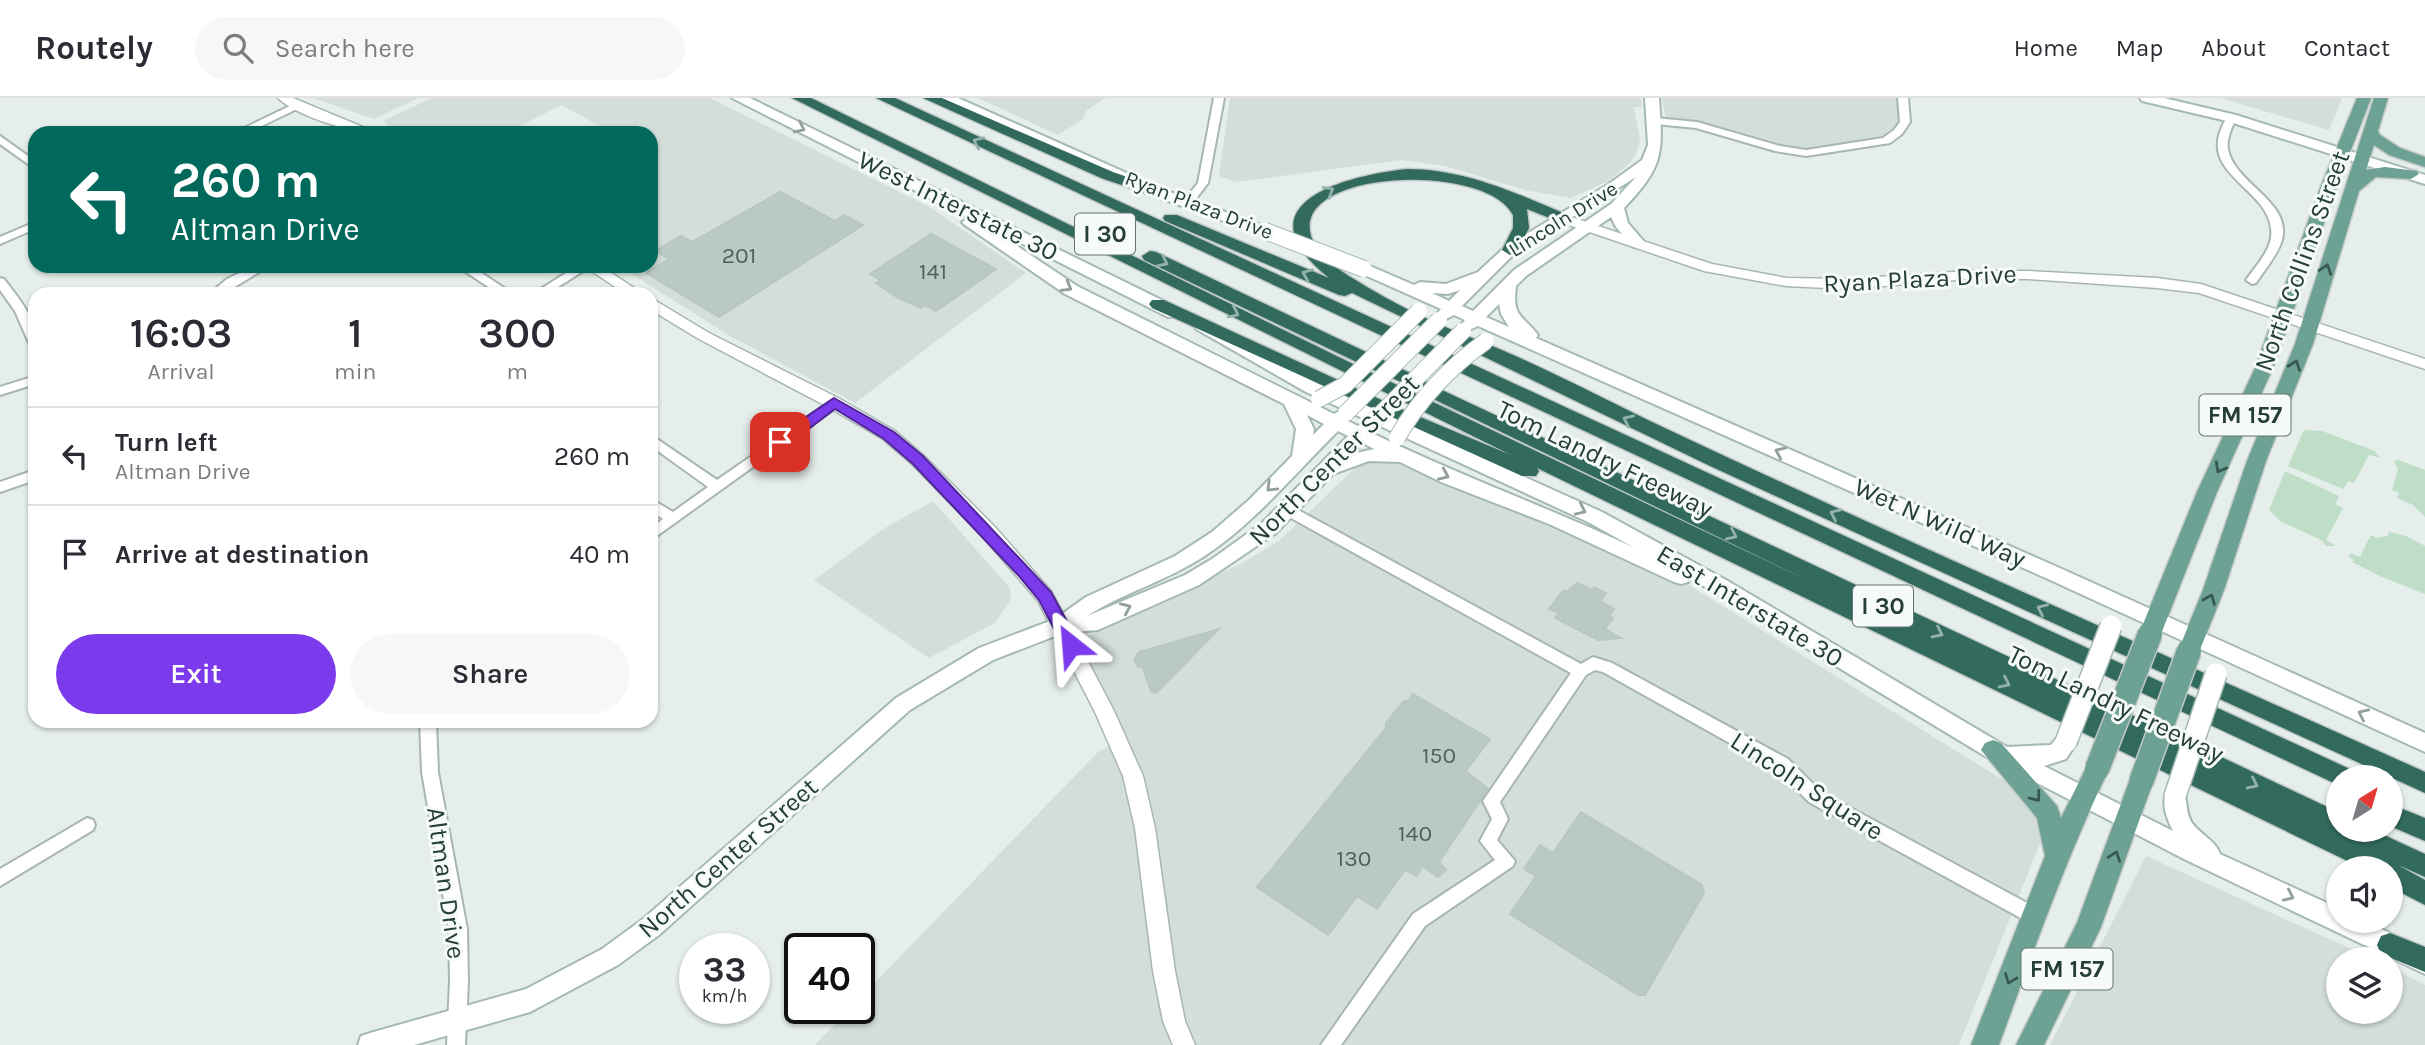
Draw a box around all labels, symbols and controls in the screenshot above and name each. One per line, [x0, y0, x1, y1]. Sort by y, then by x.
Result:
search box [195, 17, 685, 80]
text: Routely [35, 29, 153, 67]
icon: search [219, 29, 257, 67]
text: Search here [275, 33, 415, 64]
text: Home [2014, 34, 2078, 62]
text: Map [2116, 34, 2163, 62]
text: About [2201, 34, 2266, 62]
text: Contact [2304, 34, 2390, 62]
one-way arrow [793, 120, 805, 134]
one-way arrow [973, 136, 985, 150]
street label: West Interstate 30 [853, 144, 1063, 268]
street label: North Collins Street [2248, 146, 2356, 375]
text: 260 m [171, 152, 320, 209]
icon: left [56, 154, 147, 245]
street label: Ryan Plaza Drive [1122, 166, 1276, 244]
street label: Lincoln Drive [1504, 176, 1622, 262]
one-way arrow [1322, 187, 1335, 200]
text: Altman Drive [171, 211, 360, 248]
road number: I 30 [1075, 214, 1135, 254]
house number: 201 [722, 242, 756, 269]
one-way arrow [1156, 254, 1168, 268]
house number: 141 [919, 258, 947, 285]
street label: Ryan Plaza Drive [1822, 258, 2018, 300]
one-way arrow [2318, 263, 2332, 276]
one-way arrow [1301, 268, 1314, 282]
one-way arrow [1060, 279, 1073, 292]
one-way arrow [1227, 304, 1239, 318]
text: 16:03 [130, 308, 232, 358]
text: 1 [348, 308, 363, 358]
text: 300 [478, 308, 556, 358]
text: Arrival [147, 358, 215, 385]
text: min [334, 358, 376, 385]
text: m [506, 358, 528, 385]
one-way arrow [2287, 360, 2301, 372]
street label: North Center Street [1242, 368, 1426, 552]
street label: Tom Landry Freeway [1492, 393, 1718, 525]
road number: FM 157 [2200, 394, 2290, 436]
pin [750, 412, 810, 472]
one-way arrow [1623, 414, 1636, 428]
icon: arrive [761, 423, 799, 461]
text: Turn left [115, 427, 217, 458]
icon: left [56, 437, 94, 475]
text: 260 m [554, 441, 630, 472]
one-way arrow [1775, 446, 1788, 460]
text: Altman Drive [115, 458, 251, 485]
one-way arrow [2215, 461, 2228, 474]
one-way arrow [1437, 467, 1449, 481]
street label: Wet N Wild Way [1849, 471, 2031, 575]
one-way arrow [1266, 479, 1279, 492]
one-way arrow [1574, 502, 1587, 516]
one-way arrow [1830, 509, 1842, 523]
one-way arrow [1725, 526, 1737, 540]
icon: arrive [56, 535, 94, 573]
street label: East Interstate 30 [1651, 538, 1849, 674]
text: Arrive at destination [115, 539, 369, 570]
text: 40 m [570, 539, 630, 570]
road number: I 30 [1853, 586, 1913, 626]
one-way arrow [2201, 593, 2215, 605]
one-way arrow [1119, 602, 1132, 616]
one-way arrow [2037, 603, 2049, 617]
position arrow [1034, 608, 1108, 682]
one-way arrow [1931, 624, 1943, 638]
button: Exit [56, 634, 336, 714]
button: Share [350, 634, 630, 714]
street label: Tom Landry Freeway [2003, 638, 2229, 770]
one-way arrow [1998, 675, 2010, 689]
one-way arrow [2358, 708, 2370, 722]
street label: Lincoln Square [1725, 725, 1889, 847]
house number: 150 [1422, 742, 1456, 769]
north arrow [2326, 765, 2403, 842]
map controls [2326, 765, 2403, 1024]
street label: North Center Street [632, 771, 824, 945]
one-way arrow [2246, 775, 2258, 789]
one-way arrow [2027, 790, 2040, 802]
street label: Altman Drive [420, 805, 472, 961]
house number: 140 [1398, 820, 1432, 847]
house number: 130 [1337, 845, 1371, 872]
one-way arrow [2107, 850, 2121, 862]
button: sound [2326, 856, 2403, 933]
one-way arrow [2282, 888, 2294, 902]
speed limit sign: 40 [784, 933, 875, 1024]
button: layers [2326, 947, 2403, 1024]
road number: FM 157 [2022, 948, 2112, 990]
text: 33 [703, 949, 746, 990]
one-way arrow [2004, 973, 2018, 985]
text: km/h [702, 985, 747, 1007]

